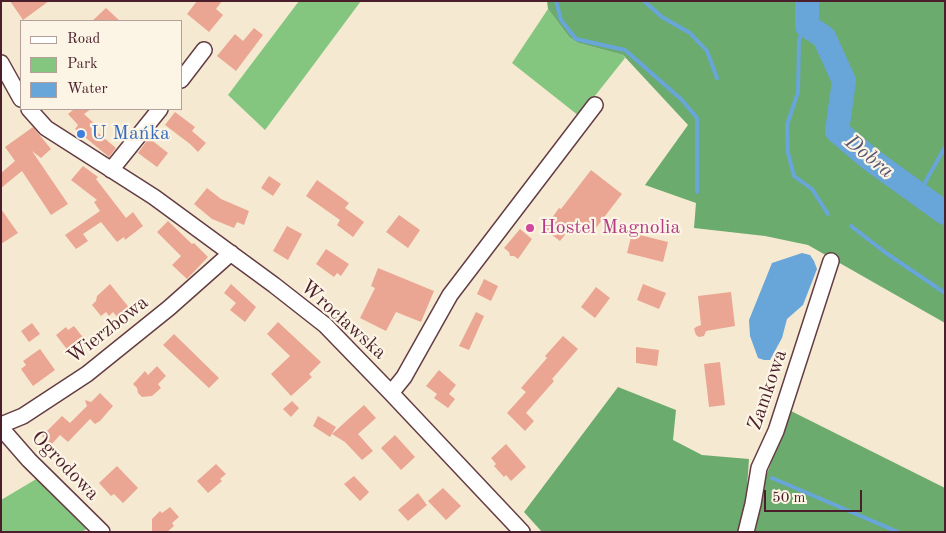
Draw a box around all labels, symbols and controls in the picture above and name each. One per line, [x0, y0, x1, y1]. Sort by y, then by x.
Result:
legend [20, 20, 182, 110]
text: Road [67, 32, 100, 47]
text: Park [67, 57, 98, 72]
text: Water [67, 82, 108, 97]
place label: U Mańka [91, 122, 170, 146]
marker: U Mańka [75, 128, 87, 140]
water label: Dobra [839, 130, 899, 184]
place label: Hostel Magnolia [540, 216, 680, 240]
marker: Hostel Magnolia [524, 222, 536, 234]
street label: Wrocławska [295, 275, 391, 365]
street label: Wierzbowa [63, 291, 153, 369]
street label: Zamkowa [743, 347, 793, 433]
street label: Ogrodowa [26, 426, 104, 506]
scale bar [766, 480, 864, 512]
text: 50 m [772, 491, 806, 506]

